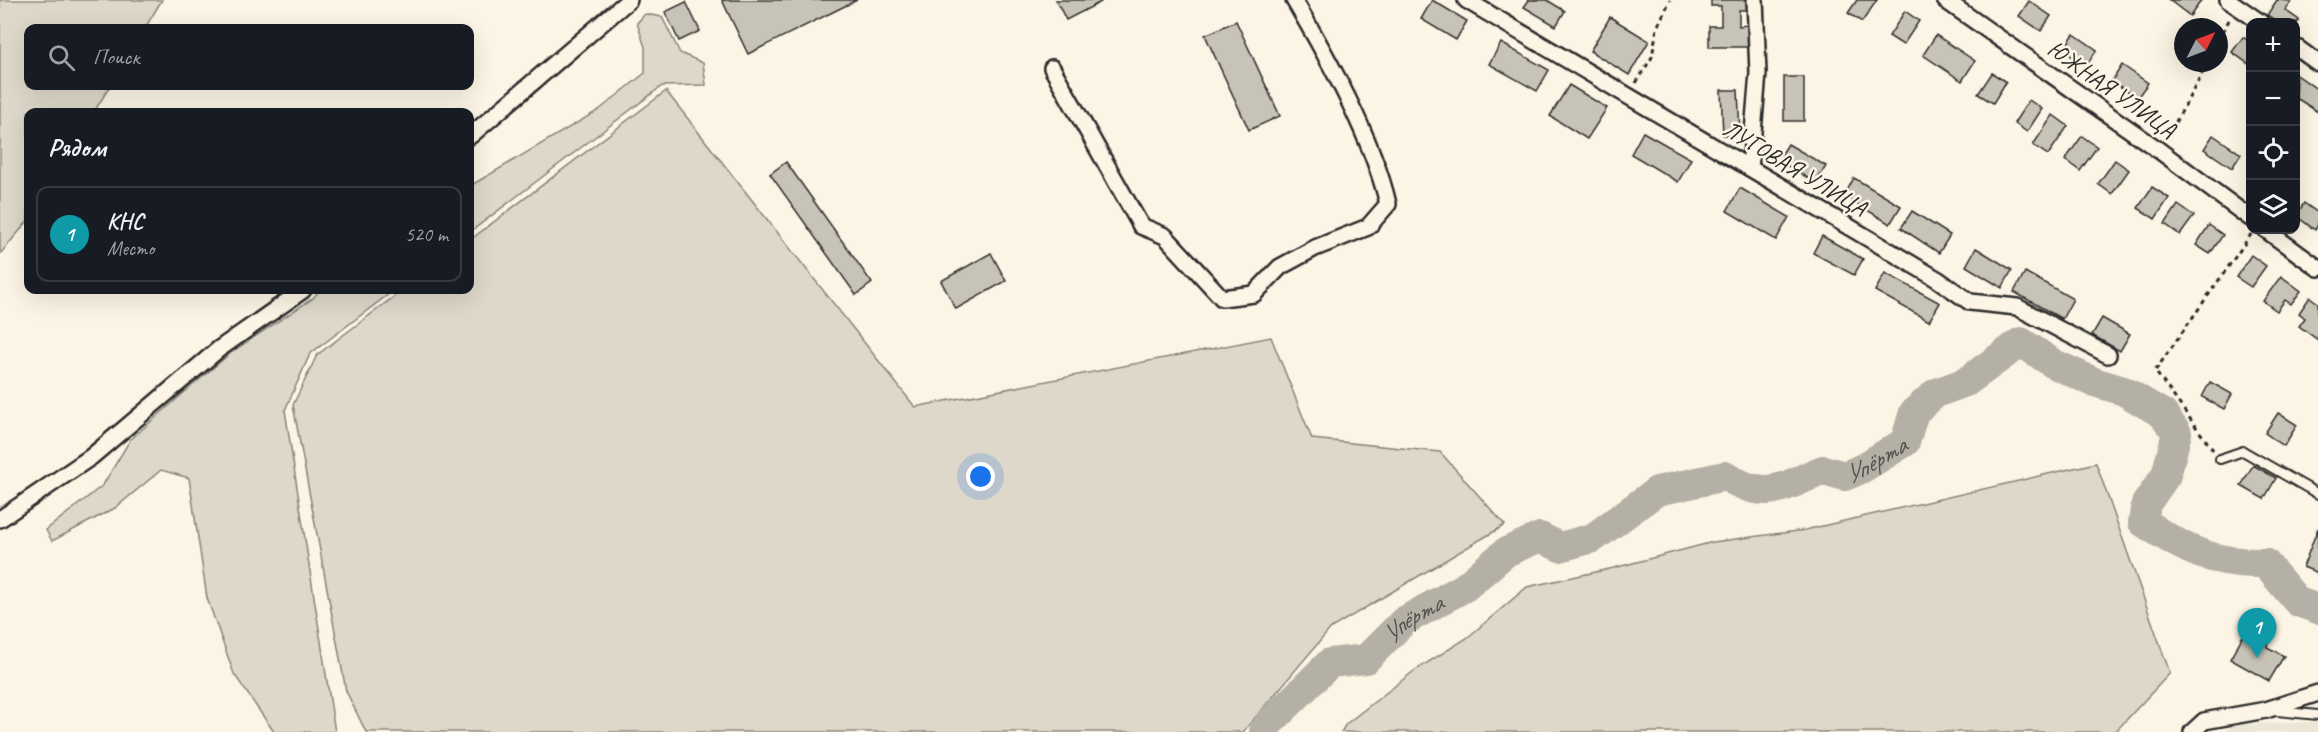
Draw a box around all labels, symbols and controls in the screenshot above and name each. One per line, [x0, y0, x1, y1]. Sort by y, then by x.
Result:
north arrow [2174, 18, 2228, 72]
map controls [2246, 18, 2300, 234]
button: + [2246, 18, 2300, 72]
search box [24, 24, 474, 90]
street label: ЮЖНАЯ УЛИЦА [2042, 34, 2183, 145]
icon: search [45, 41, 78, 74]
text: Поиск [93, 43, 139, 71]
button: − [2246, 72, 2300, 126]
street label: ЛУГОВАЯ УЛИЦА [1718, 113, 1873, 223]
button: locate [2246, 126, 2300, 180]
text: Рядом [48, 131, 106, 164]
button: layers [2246, 180, 2300, 234]
text: КНС [107, 208, 144, 236]
text: 1 [65, 222, 74, 247]
text: 520 m [405, 222, 448, 247]
text: Место [107, 236, 154, 261]
water label: Упёрта [1839, 427, 1915, 491]
your location [966, 462, 995, 491]
water label: Упёрта [1374, 585, 1451, 651]
pin: 1 [2238, 608, 2276, 658]

